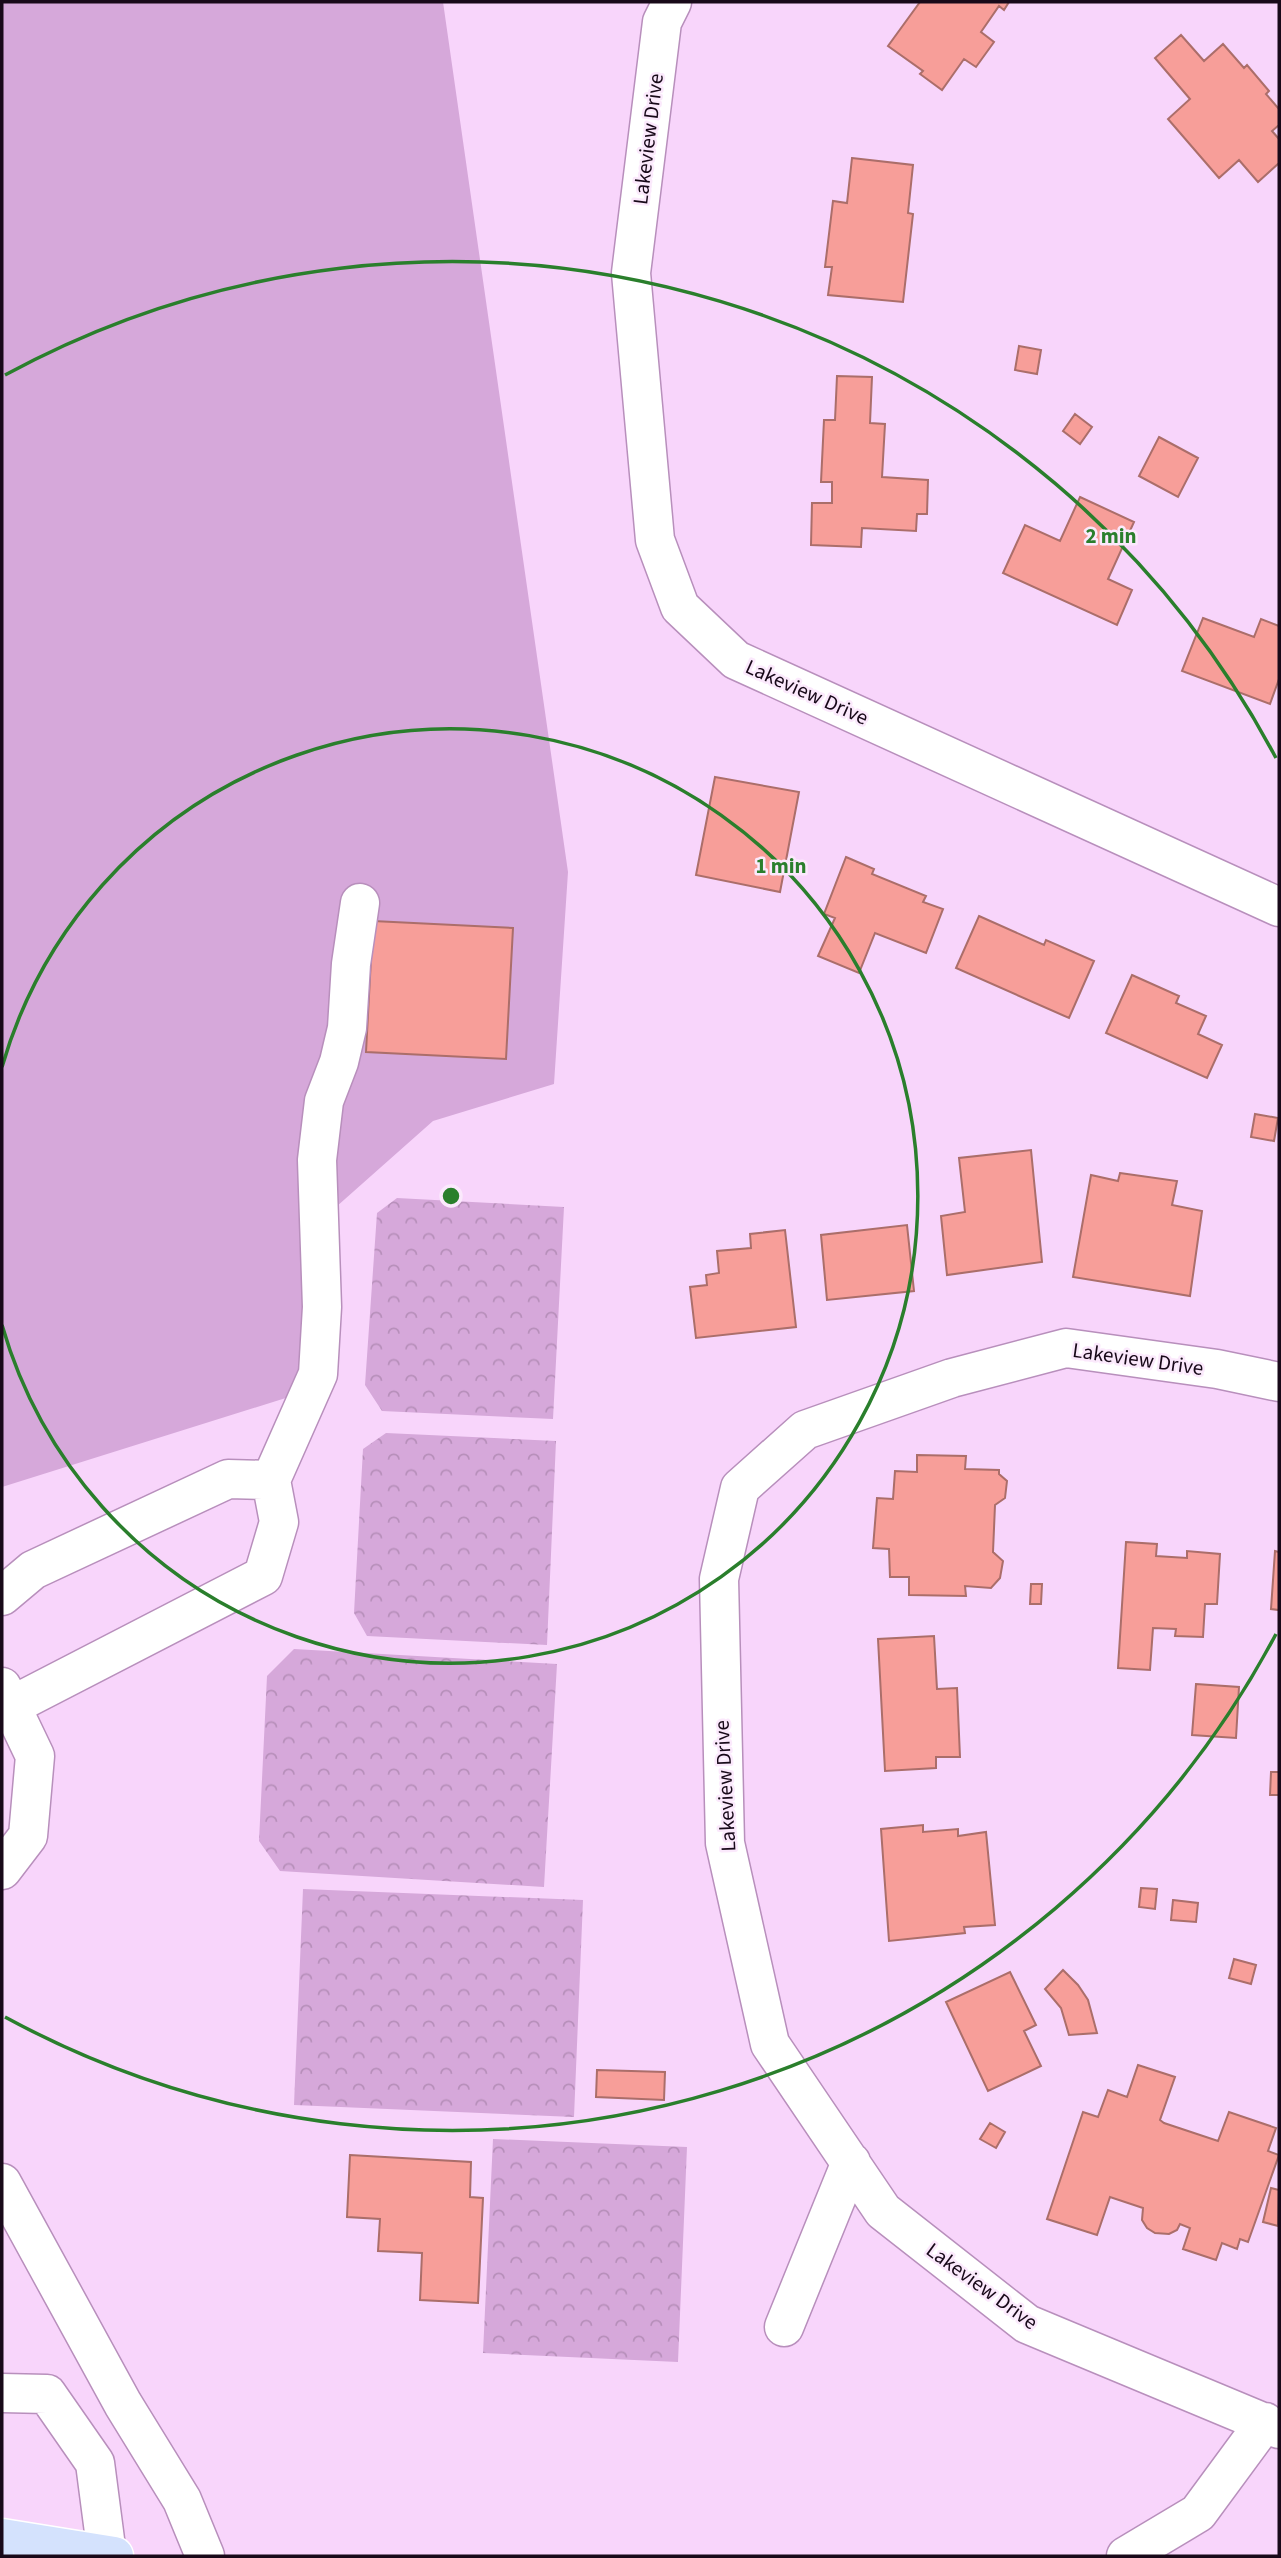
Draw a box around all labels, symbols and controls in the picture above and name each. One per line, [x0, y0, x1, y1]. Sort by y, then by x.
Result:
street label: Lakeview Drive [625, 72, 671, 206]
text: 2 min [1085, 521, 1137, 551]
street label: Lakeview Drive [741, 652, 873, 732]
text: 1 min [755, 851, 807, 881]
centre of rings [439, 1184, 463, 1208]
street label: Lakeview Drive [1071, 1335, 1205, 1383]
street label: Lakeview Drive [707, 1719, 743, 1853]
street label: Lakeview Drive [920, 2235, 1044, 2337]

